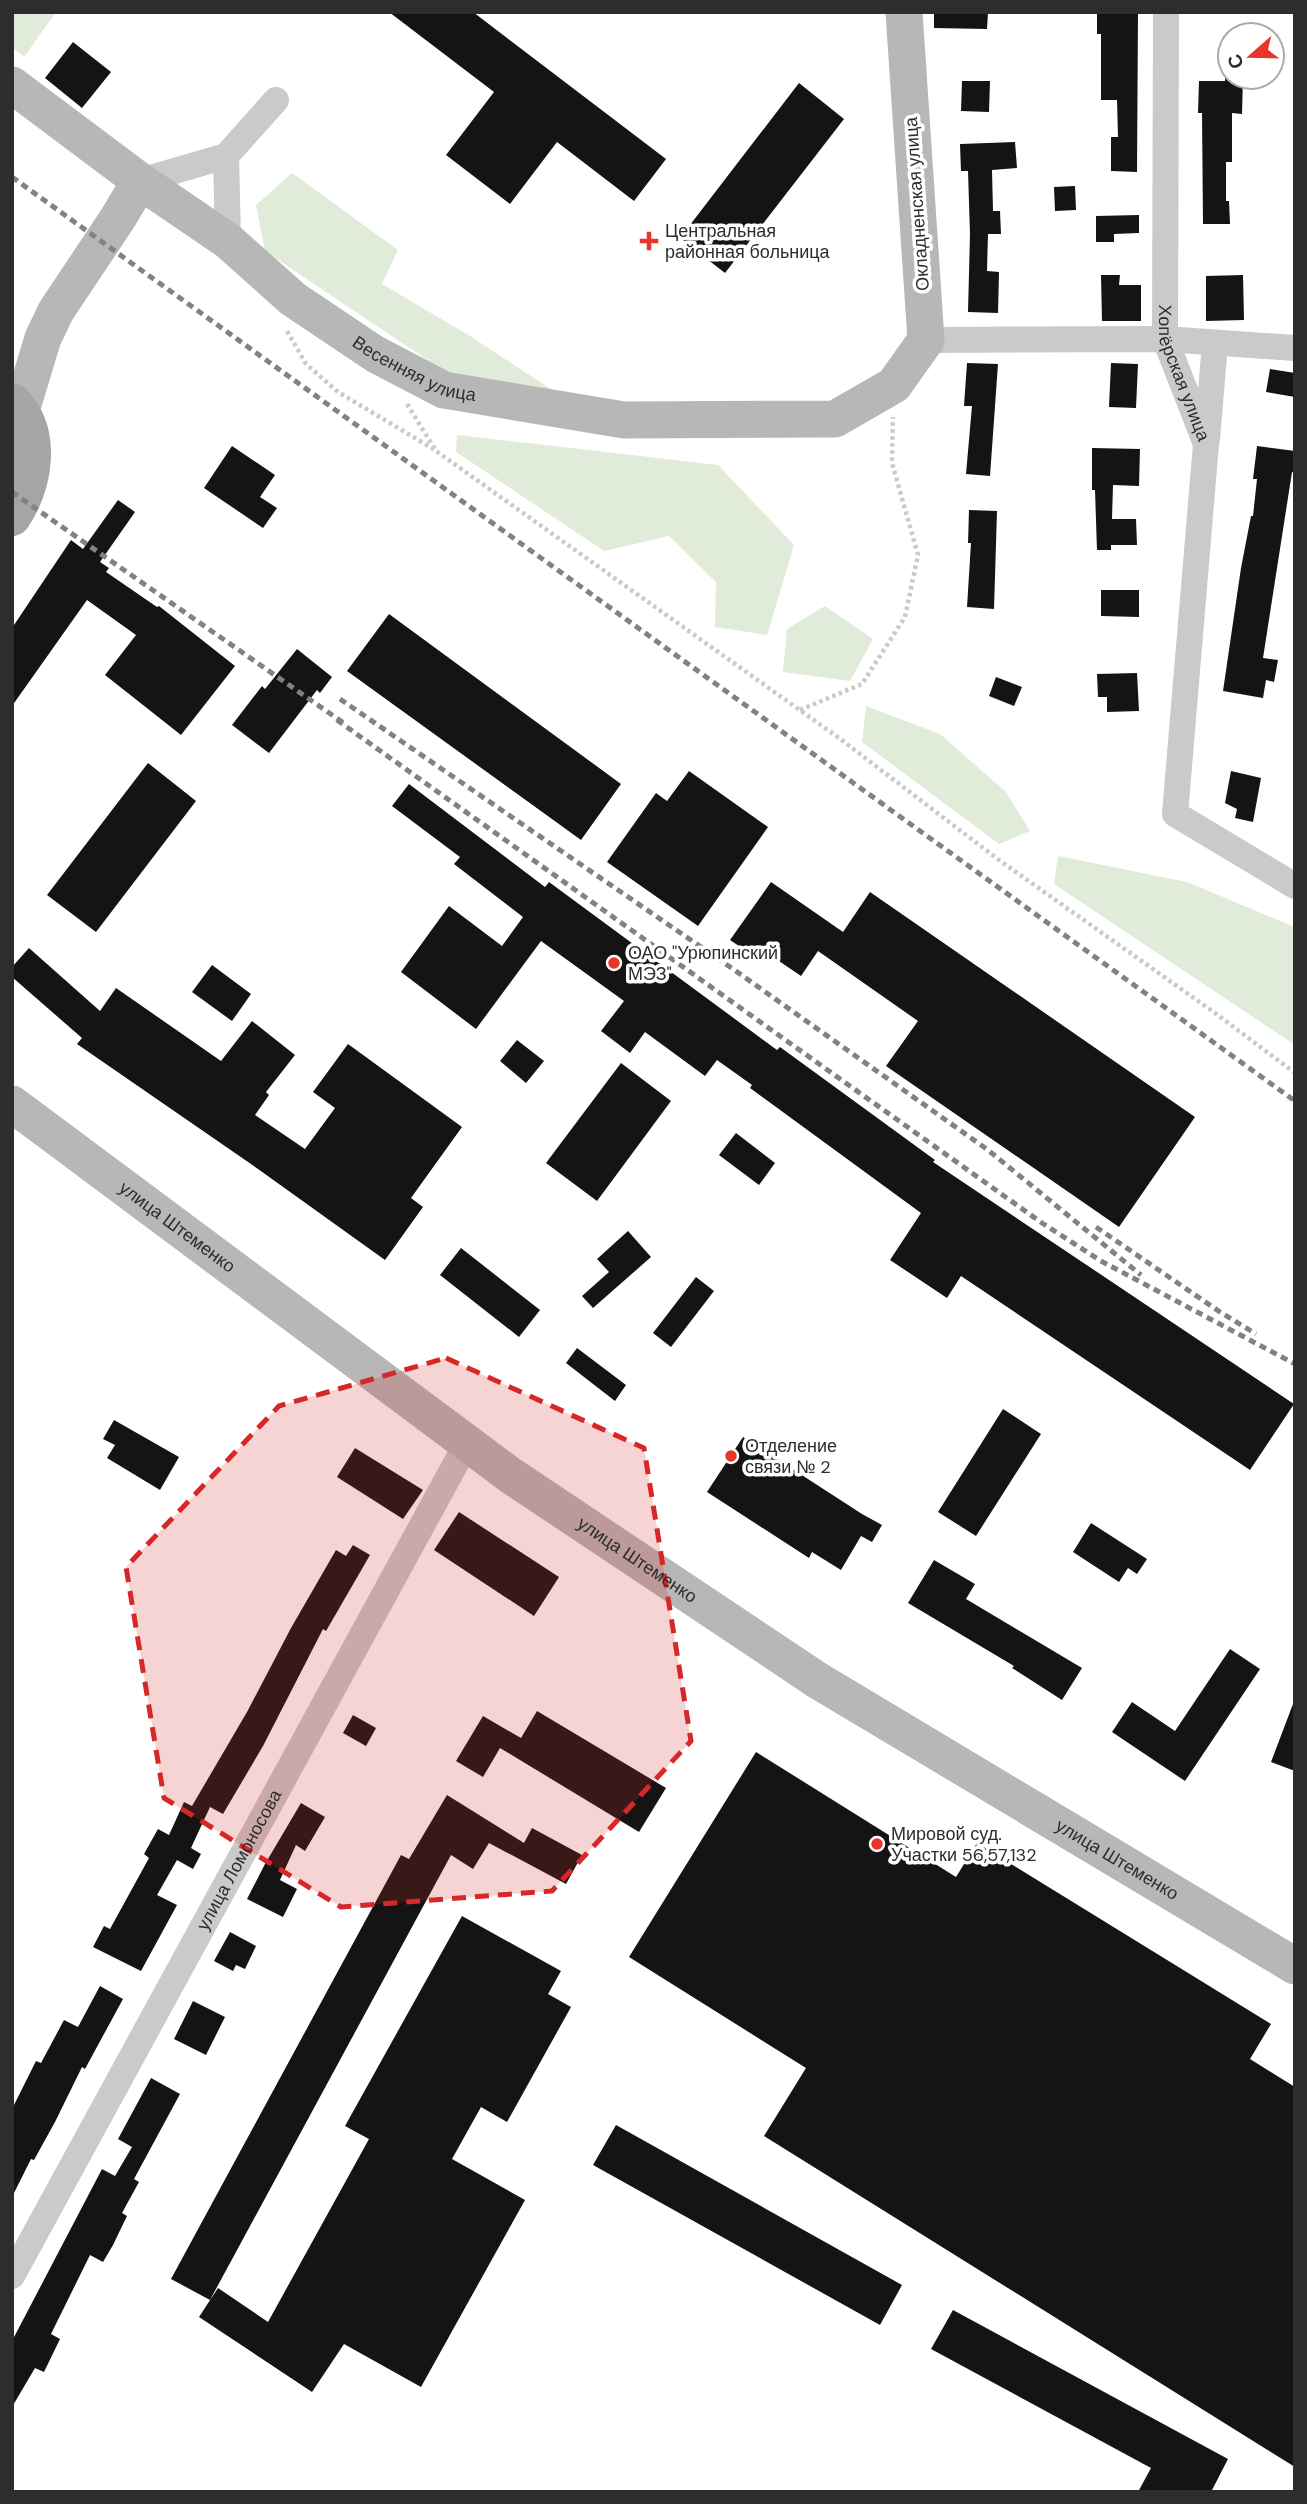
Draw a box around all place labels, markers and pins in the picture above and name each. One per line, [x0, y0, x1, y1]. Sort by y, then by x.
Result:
place label: Центральная районная больница [665, 219, 831, 264]
marker: Центральная районная больница [639, 231, 659, 251]
place label: ОАО "Урюпинский МЭЗ" [628, 941, 778, 986]
marker: ОАО "Урюпинский МЭЗ" [606, 955, 622, 971]
place label: Отделение связи № 2 [745, 1434, 837, 1479]
marker: Отделение связи № 2 [723, 1448, 739, 1464]
place label: Мировой суд. Участки 56,57,132 [891, 1822, 1037, 1867]
marker: Мировой суд. Участки 56,57,132 [869, 1836, 885, 1852]

